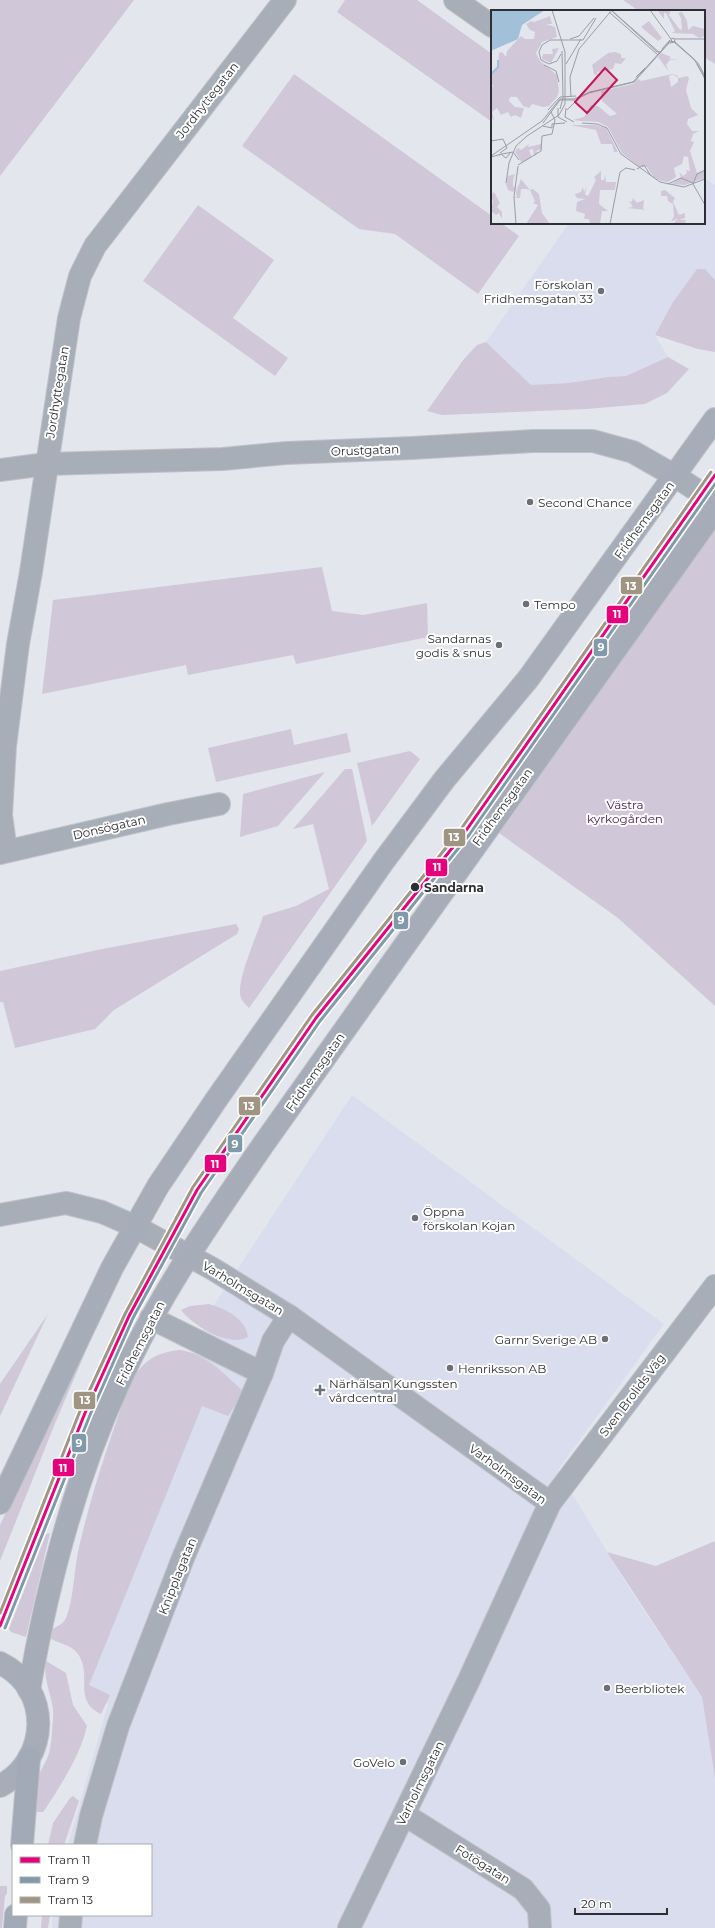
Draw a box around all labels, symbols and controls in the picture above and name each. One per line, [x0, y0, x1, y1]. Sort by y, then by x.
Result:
inset map [491, 10, 705, 224]
street label: Jordhyttegatan [172, 59, 241, 142]
place label: Förskolan Fridhemsgatan 33 [484, 277, 593, 306]
marker: Förskolan Fridhemsgatan 33 [596, 286, 606, 296]
street label: Jordhyttegatan [42, 345, 72, 440]
street label: Orustgatan [330, 441, 400, 459]
street label: Fridhemsgatan [611, 478, 677, 562]
place label: Second Chance [538, 495, 632, 510]
marker: Second Chance [525, 497, 535, 507]
line badge: 13 [620, 576, 643, 595]
text: 13 [626, 579, 637, 593]
place label: Tempo [534, 597, 576, 612]
marker: Tempo [521, 599, 531, 609]
line badge: 11 [606, 605, 629, 624]
text: 11 [613, 607, 621, 621]
place label: Sandarnas godis & snus [416, 631, 491, 660]
line badge: 9 [593, 638, 608, 657]
marker: Sandarnas godis & snus [494, 640, 504, 650]
text: 9 [597, 640, 605, 654]
street label: Fridhemsgatan [469, 765, 535, 849]
park label: Västra kyrkogården [587, 797, 663, 826]
street label: Donsögatan [71, 811, 147, 843]
line badge: 13 [443, 828, 466, 847]
text: 13 [449, 830, 460, 844]
line badge: 11 [425, 858, 448, 877]
text: 11 [433, 860, 441, 874]
place label: Sandarna [424, 880, 484, 895]
marker: Sandarna [409, 881, 421, 893]
line badge: 9 [393, 911, 409, 930]
text: 9 [397, 913, 405, 927]
street label: Fridhemsgatan [282, 1030, 348, 1114]
line badge: 13 [238, 1096, 261, 1116]
text: 13 [244, 1099, 255, 1113]
line badge: 9 [227, 1134, 243, 1153]
text: 9 [231, 1137, 239, 1151]
line badge: 11 [204, 1154, 227, 1173]
text: 11 [211, 1157, 219, 1171]
place label: Öppna förskolan Kojan [423, 1204, 515, 1233]
marker: Öppna förskolan Kojan [410, 1213, 420, 1223]
street label: Varholmsgatan [200, 1258, 286, 1318]
street label: Fridhemsgatan [112, 1298, 168, 1388]
place label: Garnr Sverige AB [495, 1332, 597, 1347]
marker: Garnr Sverige AB [600, 1334, 610, 1344]
street label: Sven Brolids Väg [596, 1351, 668, 1439]
place label: Henriksson AB [458, 1361, 546, 1376]
marker: Henriksson AB [445, 1363, 455, 1373]
place label: Närhälsan Kungssten vårdcentral [329, 1376, 458, 1405]
marker: Närhälsan Kungssten vårdcentral [314, 1384, 326, 1396]
line badge: 13 [73, 1391, 96, 1410]
text: 13 [80, 1393, 91, 1407]
line badge: 9 [71, 1433, 87, 1453]
text: 9 [75, 1436, 83, 1450]
street label: Varholmsgatan [466, 1441, 550, 1507]
line badge: 11 [52, 1458, 75, 1477]
text: 11 [59, 1461, 67, 1475]
street label: Knipplagatan [155, 1535, 199, 1617]
place label: Beerbliotek [615, 1681, 685, 1696]
marker: Beerbliotek [602, 1683, 612, 1693]
street label: Varholmsgatan [393, 1738, 447, 1828]
place label: GoVelo [353, 1755, 395, 1770]
marker: GoVelo [398, 1757, 408, 1767]
street label: Fotögatan [453, 1841, 513, 1887]
legend [12, 1844, 152, 1916]
text: Tram 11 [48, 1852, 91, 1867]
text: Tram 9 [48, 1872, 89, 1887]
scale bar [575, 1890, 667, 1916]
text: Tram 13 [48, 1892, 93, 1907]
text: 20 m [581, 1896, 612, 1911]

